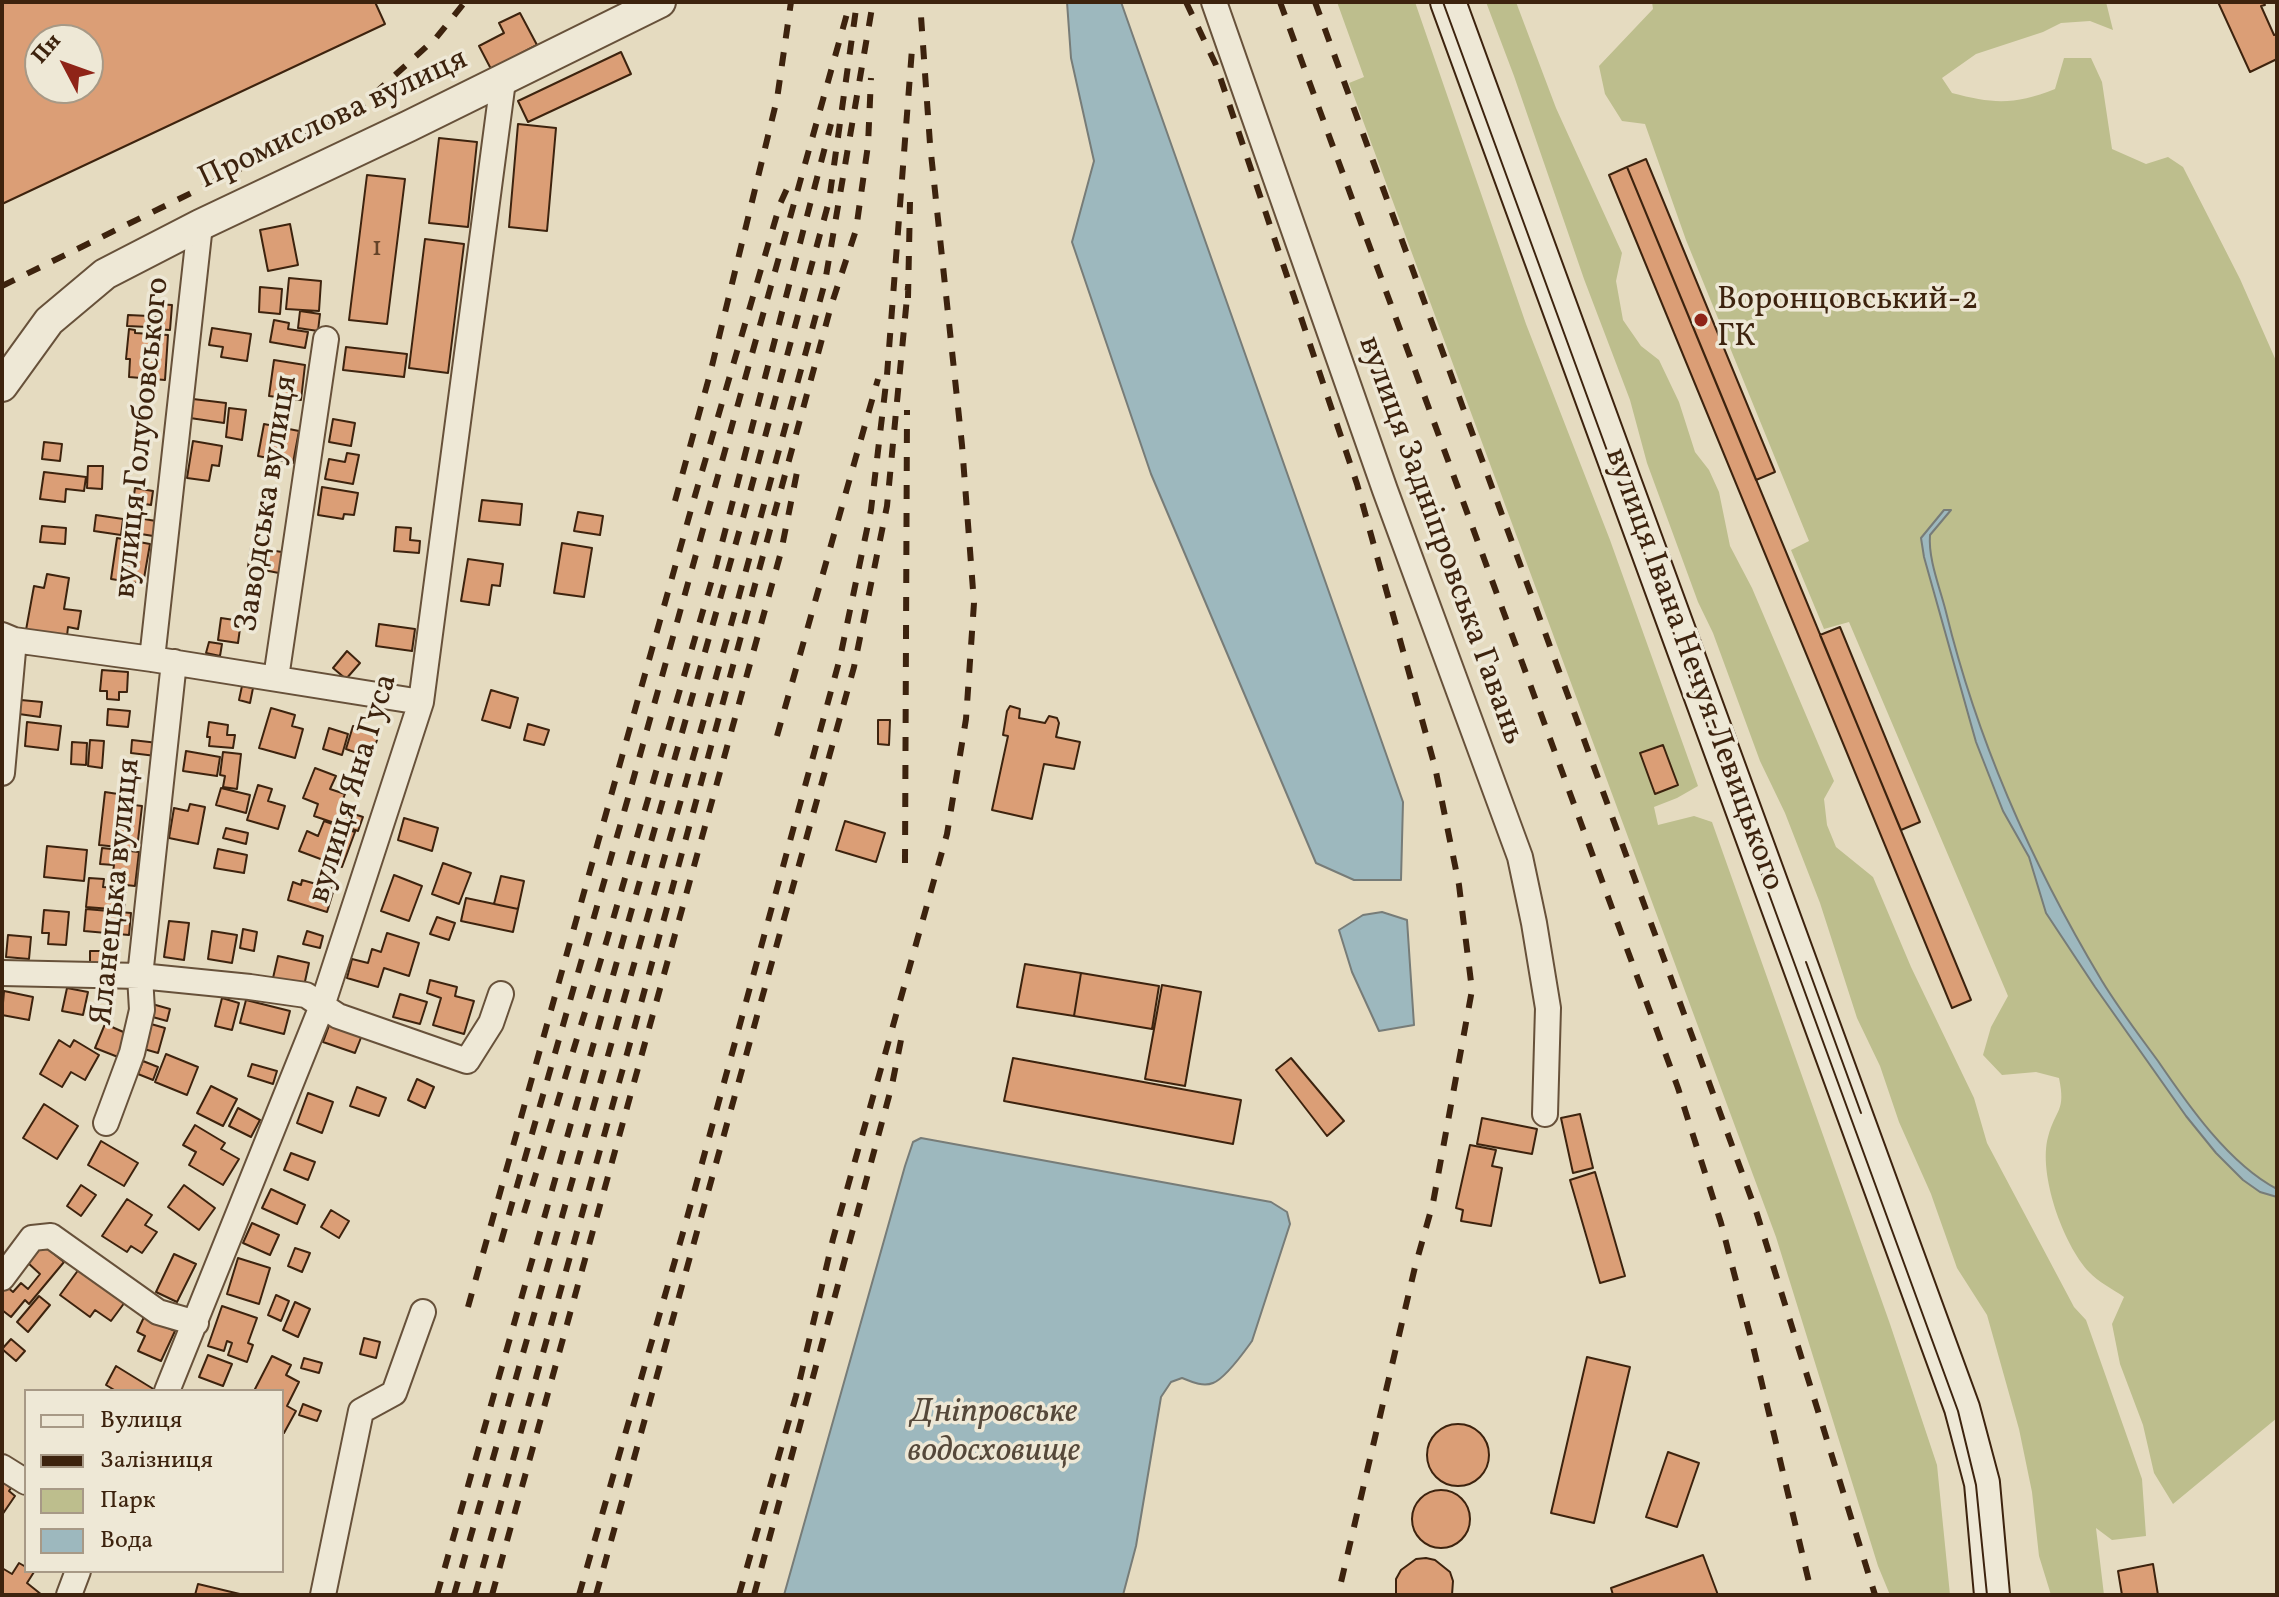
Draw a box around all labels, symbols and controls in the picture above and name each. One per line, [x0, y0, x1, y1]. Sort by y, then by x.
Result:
north arrow [24, 24, 104, 104]
text: Пн [25, 27, 69, 71]
street label: Промислова вулиця [193, 42, 475, 200]
house number: 1 [372, 233, 382, 267]
street label: вулиця Голубовського [108, 276, 180, 600]
place label: Воронцовський-2 ГК [1717, 283, 1978, 358]
marker: Воронцовський-2 ГК [1692, 311, 1710, 329]
street label: вулиця Задніпровська Гавань [1347, 332, 1531, 750]
street label: Заводська вулиця [230, 373, 308, 635]
street label: вулиця Івана Нечуя-Левицького [1594, 443, 1790, 897]
street label: вулиця Яна Гуса [302, 670, 408, 908]
street label: Яланецька вулиця [85, 757, 151, 1027]
legend [24, 1389, 284, 1573]
water label: Дніпровське водосховище [908, 1395, 1080, 1474]
text: Вулиця [100, 1404, 182, 1438]
text: Залізниця [100, 1444, 213, 1478]
text: Парк [100, 1484, 156, 1518]
text: Вода [100, 1524, 153, 1558]

